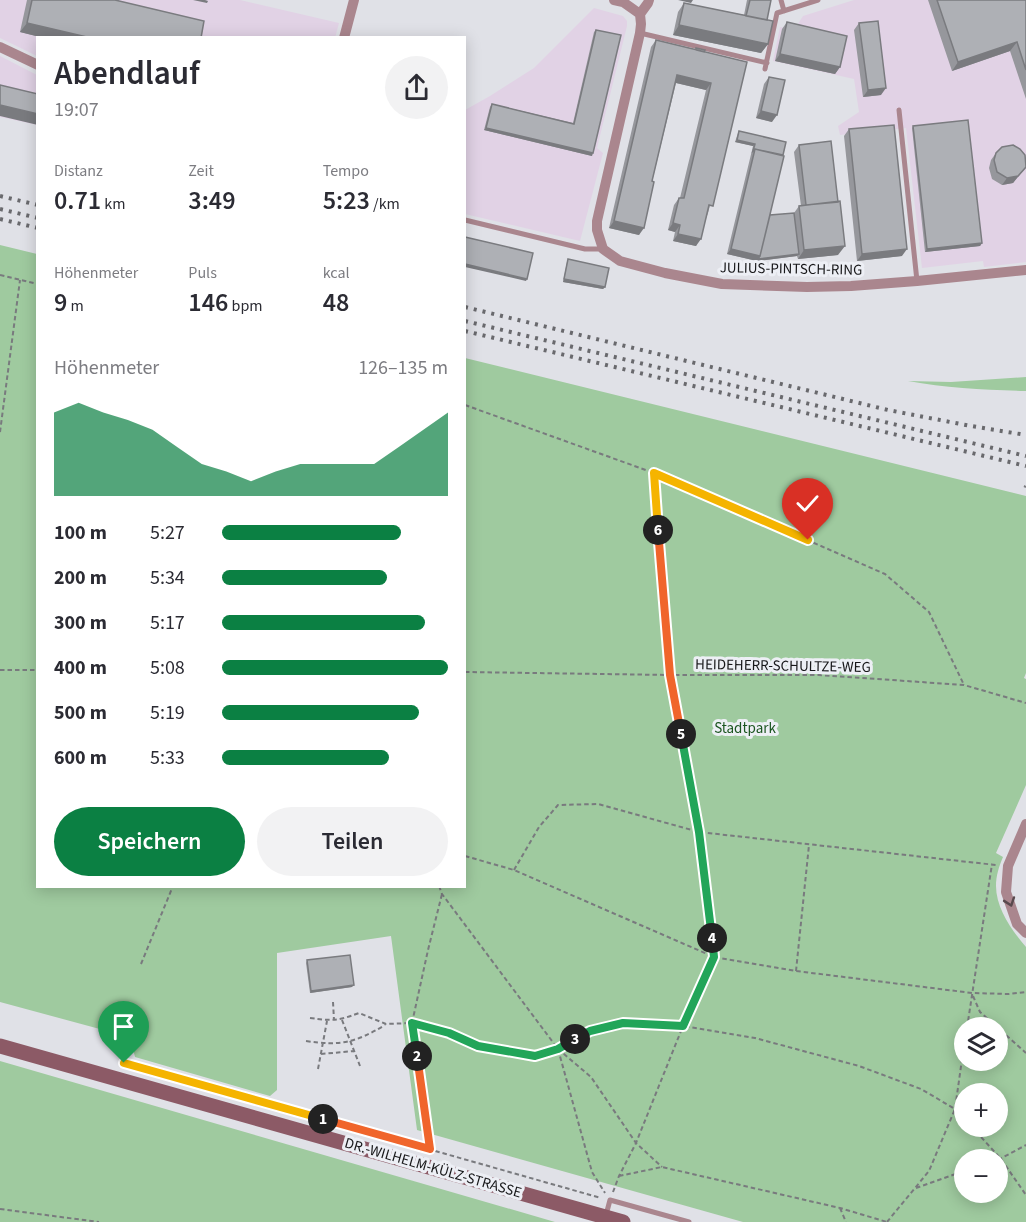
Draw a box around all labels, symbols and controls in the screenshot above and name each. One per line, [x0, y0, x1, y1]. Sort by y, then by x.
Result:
text: Abendlauf [54, 50, 200, 97]
button: share [385, 56, 448, 119]
text: 19:07 [54, 96, 99, 124]
text: Distanz [54, 160, 103, 182]
text: Zeit [188, 160, 214, 182]
text: Tempo [323, 160, 369, 182]
text: 0.71 [54, 182, 101, 219]
text: 3:49 [188, 182, 236, 219]
text: 5:23 [323, 182, 370, 219]
text: km [101, 193, 126, 215]
text: /km [370, 193, 400, 215]
street label: JULIUS-PINTSCH-RING [720, 257, 862, 281]
text: Höhenmeter [54, 262, 138, 284]
text: Puls [188, 262, 217, 284]
text: kcal [323, 262, 350, 284]
text: 9 [54, 284, 67, 321]
text: 146 [188, 284, 228, 321]
text: 48 [323, 284, 349, 321]
text: m [67, 295, 84, 317]
text: bpm [228, 295, 263, 317]
text: Höhenmeter [54, 354, 159, 382]
text: 126–135 m [358, 354, 448, 382]
pin [782, 478, 833, 540]
icon: check [791, 487, 824, 520]
pin: 6 [643, 515, 673, 545]
text: 100 m [54, 519, 107, 547]
text: 5:27 [150, 519, 185, 547]
text: 6 [654, 519, 662, 541]
text: 200 m [54, 564, 107, 592]
text: 5:34 [150, 564, 185, 592]
text: 300 m [54, 609, 107, 637]
text: 5:17 [150, 609, 185, 637]
text: 400 m [54, 654, 107, 682]
text: 5:08 [150, 654, 185, 682]
street label: HEIDEHERR-SCHULTZE-WEG [695, 654, 871, 678]
text: 500 m [54, 699, 107, 727]
text: 5:19 [150, 699, 185, 727]
park label: Stadtpark [714, 718, 776, 739]
pin: 5 [666, 719, 696, 749]
text: 5 [677, 723, 685, 745]
text: 600 m [54, 744, 107, 772]
text: 5:33 [150, 744, 185, 772]
button: Speichern [54, 807, 245, 876]
button: Teilen [257, 807, 448, 876]
one-way arrow [1002, 896, 1015, 906]
pin: 4 [697, 923, 727, 953]
text: 4 [708, 927, 716, 949]
pin [98, 1001, 149, 1063]
icon: arrive [107, 1010, 140, 1043]
map controls [954, 1017, 1008, 1203]
button: layers [954, 1017, 1008, 1071]
pin: 3 [560, 1024, 590, 1054]
text: 3 [571, 1028, 579, 1050]
pin: 2 [402, 1041, 432, 1071]
text: 2 [413, 1045, 421, 1067]
button: + [954, 1083, 1008, 1137]
pin: 1 [308, 1104, 338, 1134]
text: 1 [319, 1108, 327, 1130]
street label: DR.-WILHELM-KÜLZ-STRASSE [342, 1133, 524, 1203]
button: − [954, 1149, 1008, 1203]

